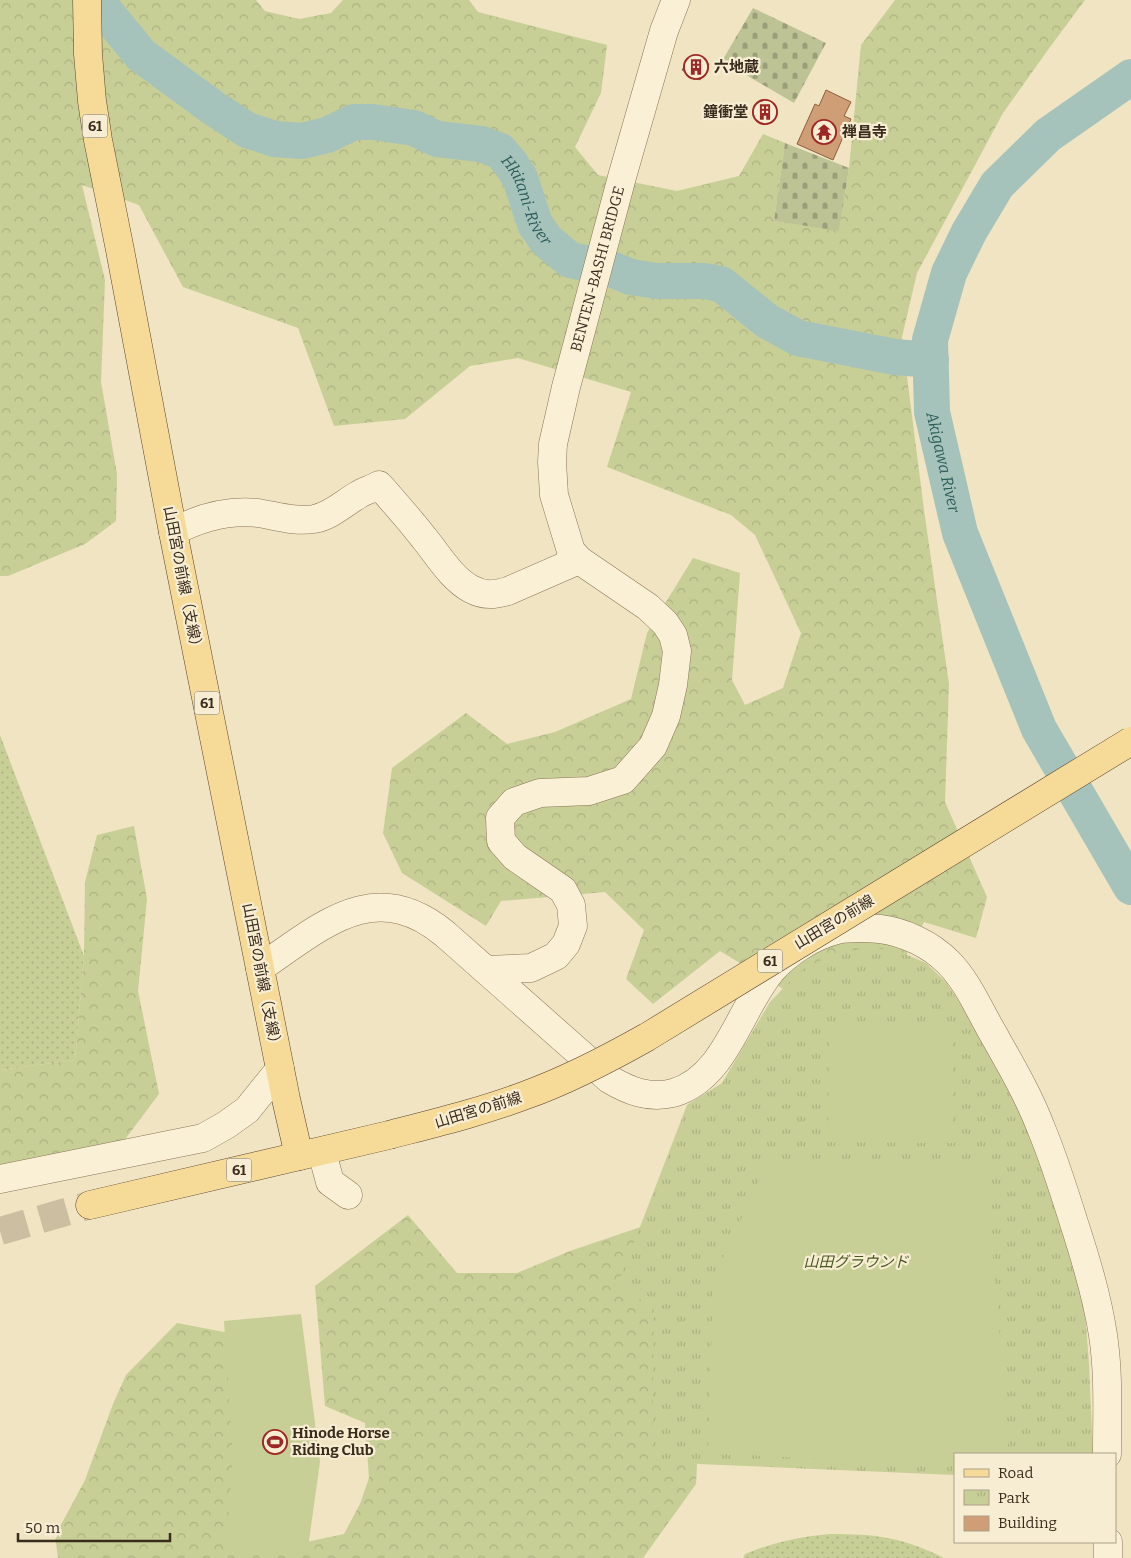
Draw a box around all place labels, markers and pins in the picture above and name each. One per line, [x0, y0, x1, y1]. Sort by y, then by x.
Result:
building icon: 六地蔵 [683, 54, 709, 80]
place label: 六地蔵 [714, 58, 759, 76]
building icon: 鐘衝堂 [752, 99, 778, 125]
place label: 鐘衝堂 [703, 103, 748, 121]
temple icon: 禅昌寺 [811, 119, 837, 145]
place label: 禅昌寺 [841, 123, 887, 141]
place label: Hinode Horse Riding Club [292, 1424, 390, 1459]
sports icon: Hinode Horse Riding Club [262, 1429, 288, 1455]

